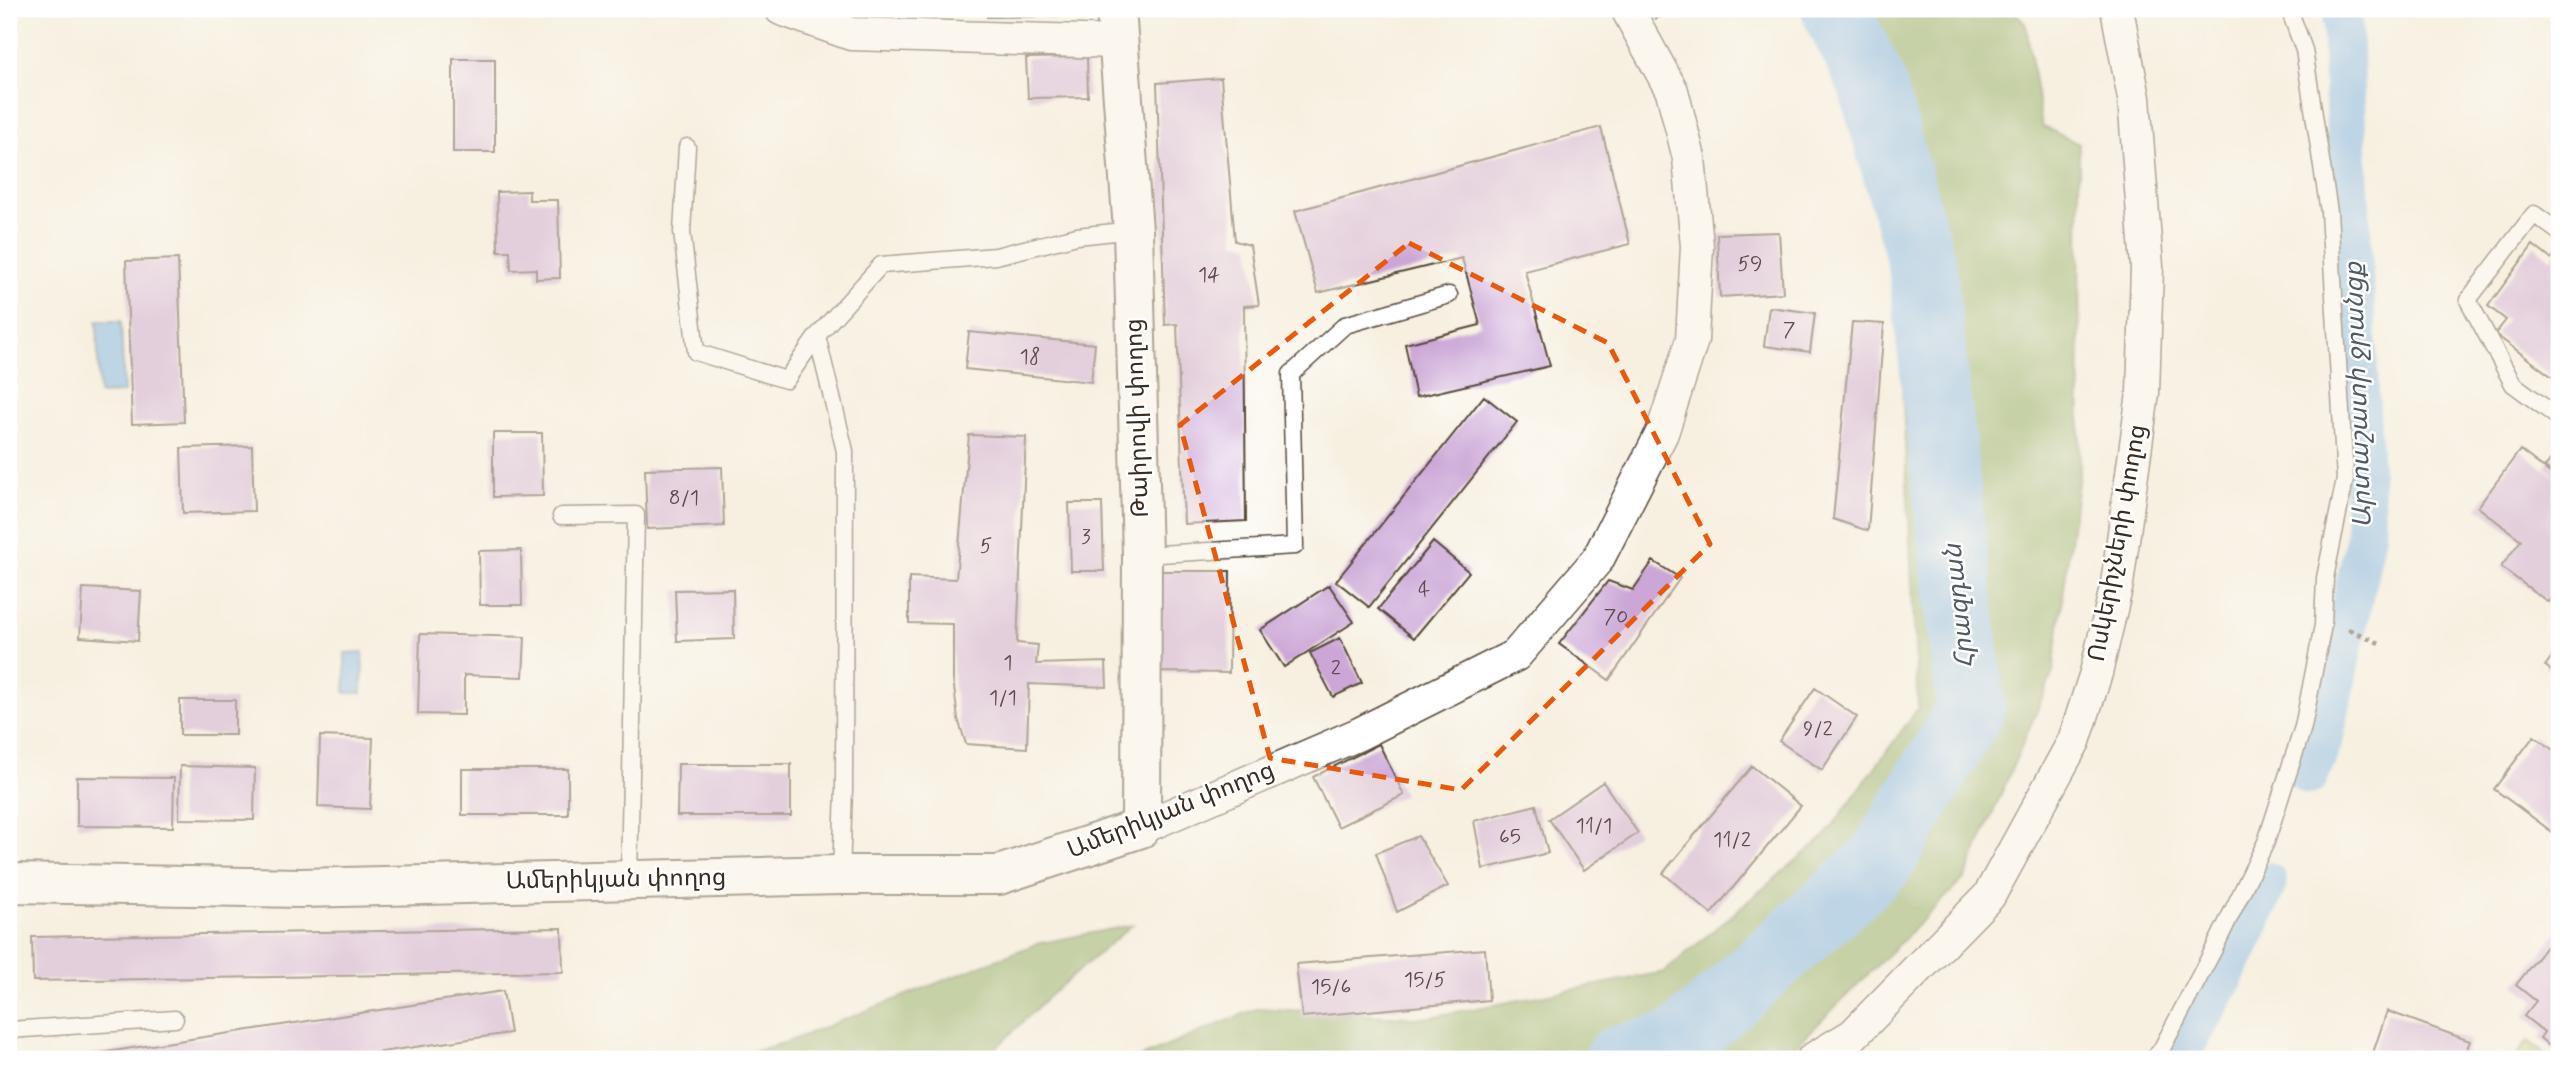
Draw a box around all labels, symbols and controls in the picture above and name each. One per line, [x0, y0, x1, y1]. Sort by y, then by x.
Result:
house number: 59 [1737, 250, 1763, 278]
water label: Արտաշատի ջրանցք [2337, 260, 2381, 529]
house number: 14 [1198, 261, 1220, 289]
house number: 7 [1783, 316, 1796, 344]
street label: Թաիրովի փողոց [1119, 318, 1157, 518]
house number: 18 [1020, 343, 1040, 371]
street label: Ոսկերիչների փողոց [2082, 422, 2154, 664]
house number: 8/1 [669, 484, 699, 512]
house number: 3 [1081, 523, 1091, 551]
house number: 5 [980, 532, 992, 560]
water label: Հրազդան [1936, 541, 1983, 670]
house number: 4 [1418, 576, 1430, 604]
house number: 70 [1604, 603, 1628, 631]
house number: 1 [1003, 649, 1013, 677]
house number: 2 [1331, 654, 1341, 682]
house number: 1/1 [989, 684, 1017, 712]
house number: 9/2 [1803, 715, 1833, 743]
street label: Ամերիկյան փողոց [1063, 755, 1279, 867]
house number: 11/1 [1576, 812, 1612, 840]
house number: 65 [1499, 823, 1521, 851]
house number: 11/2 [1713, 826, 1751, 854]
street label: Ամերիկյան փողոց [505, 863, 727, 897]
house number: 15/5 [1404, 966, 1446, 994]
house number: 15/6 [1311, 973, 1351, 1001]

